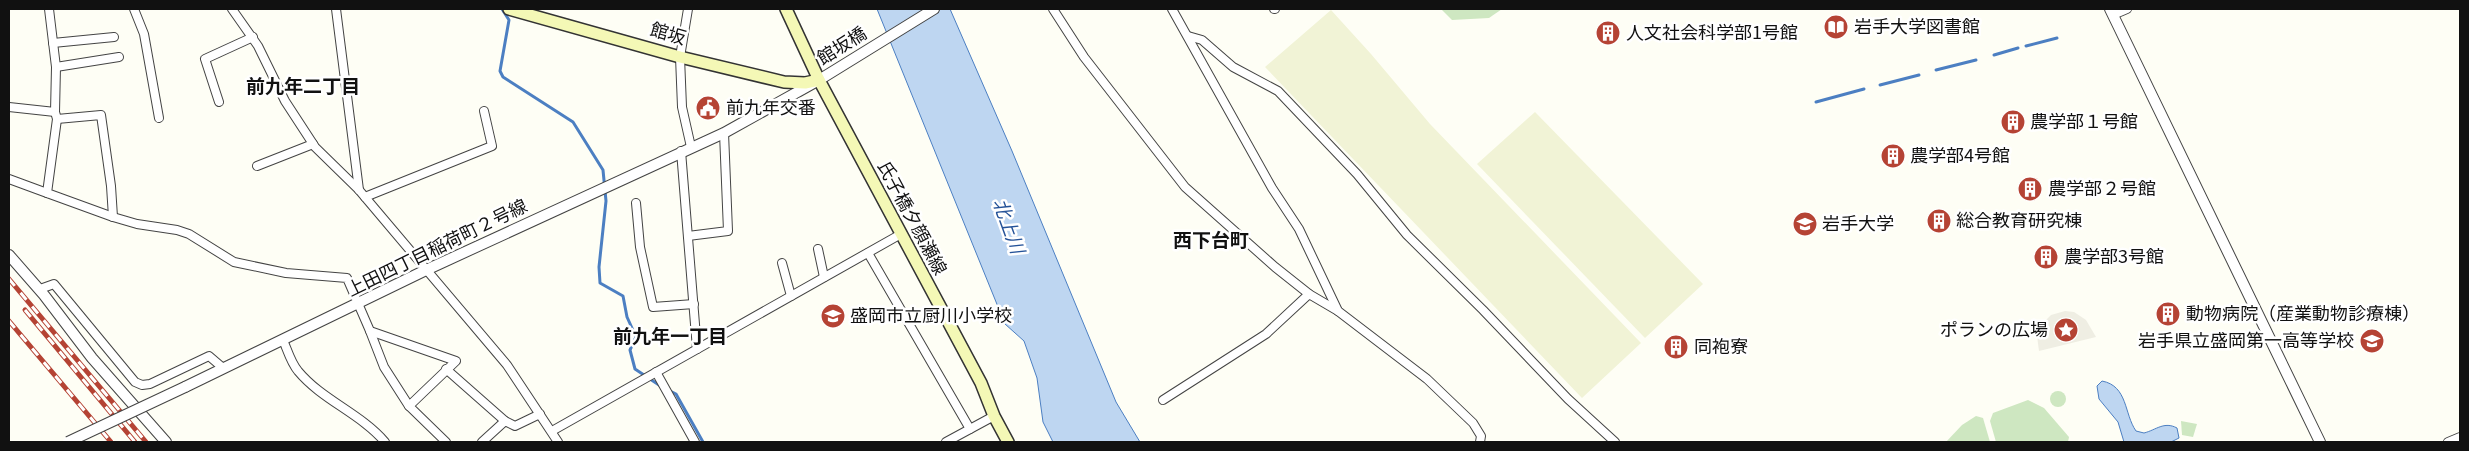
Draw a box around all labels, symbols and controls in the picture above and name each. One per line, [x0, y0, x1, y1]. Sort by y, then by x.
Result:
place label: 岩手大学図書館 [1854, 12, 1980, 38]
library icon: 岩手大学図書館 [1823, 14, 1849, 40]
street label: 館坂 [648, 15, 689, 50]
place label: 人文社会科学部1号館 [1626, 18, 1798, 44]
street label: 館坂橋 [811, 19, 871, 70]
building icon: 人文社会科学部1号館 [1595, 20, 1621, 46]
district label: 前九年二丁目 [246, 71, 360, 98]
place label: 前九年交番 [726, 93, 816, 119]
public building icon: 前九年交番 [695, 95, 721, 121]
place label: 農学部１号館 [2030, 107, 2138, 133]
building icon: 農学部１号館 [2000, 109, 2026, 135]
place label: 農学部4号館 [1910, 141, 2010, 167]
building icon: 農学部4号館 [1880, 143, 1906, 169]
street label: 氏子橋夕顔瀬線 [873, 155, 955, 279]
place label: 農学部２号館 [2048, 174, 2156, 200]
building icon: 農学部２号館 [2017, 176, 2043, 202]
street label: 上田四丁目稲荷町２号線 [341, 191, 531, 301]
water label: 北上川 [988, 194, 1034, 259]
place label: 総合教育研究棟 [1956, 206, 2082, 232]
building icon: 総合教育研究棟 [1926, 208, 1952, 234]
place label: 岩手大学 [1822, 209, 1894, 235]
school or university icon: 岩手大学 [1792, 211, 1818, 237]
district label: 西下台町 [1173, 225, 1249, 252]
place label: 農学部3号館 [2064, 242, 2164, 268]
building icon: 農学部3号館 [2033, 244, 2059, 270]
place label: 動物病院（産業動物診療棟） [2186, 299, 2420, 325]
place label: 盛岡市立厨川小学校 [850, 301, 1012, 327]
building icon: 動物病院（産業動物診療棟） [2155, 301, 2181, 327]
school or university icon: 盛岡市立厨川小学校 [820, 303, 846, 329]
place label: ポランの広場 [1940, 315, 2048, 341]
place icon: ポランの広場 [2053, 317, 2079, 343]
district label: 前九年一丁目 [613, 321, 727, 348]
place label: 岩手県立盛岡第一高等学校 [2138, 326, 2354, 352]
school or university icon: 岩手県立盛岡第一高等学校 [2359, 328, 2385, 354]
place label: 同袍寮 [1694, 332, 1748, 358]
building icon: 同袍寮 [1663, 334, 1689, 360]

